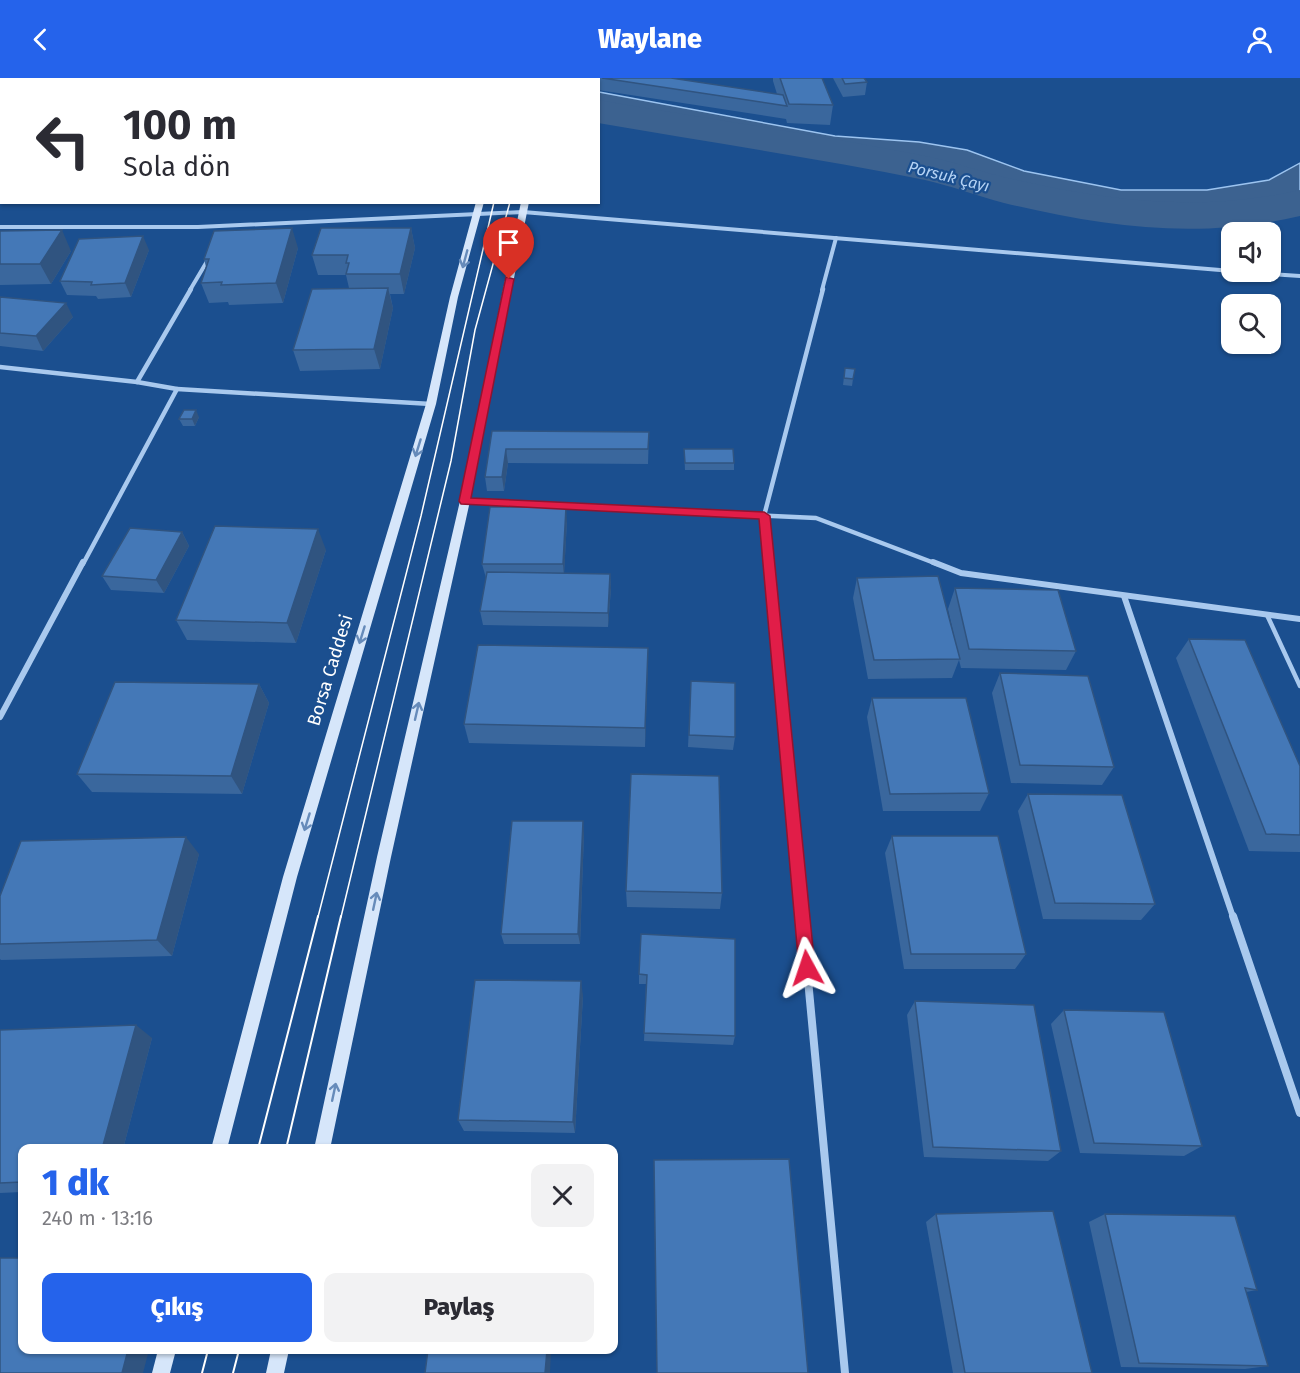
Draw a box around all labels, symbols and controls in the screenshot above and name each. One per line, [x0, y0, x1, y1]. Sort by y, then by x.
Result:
icon: back [24, 23, 57, 56]
text: Waylane [598, 23, 702, 55]
icon: person [1243, 23, 1276, 56]
text: 100 m [123, 100, 237, 150]
icon: left [24, 102, 102, 180]
text: Sola dön [123, 151, 231, 183]
water label: Porsuk Çayı [906, 157, 991, 197]
pin [483, 217, 534, 279]
map controls [1221, 222, 1281, 354]
button: sound [1221, 222, 1281, 282]
icon: arrive [492, 226, 525, 259]
one-way arrow [458, 249, 470, 268]
button: search [1221, 294, 1281, 354]
one-way arrow [412, 438, 423, 457]
street label: Borsa Caddesi [303, 612, 357, 728]
one-way arrow [356, 625, 367, 644]
one-way arrow [412, 701, 424, 720]
one-way arrow [301, 812, 312, 831]
one-way arrow [370, 892, 381, 911]
position arrow [775, 936, 839, 1000]
one-way arrow [329, 1083, 341, 1102]
text: 1 dk [42, 1161, 109, 1205]
button: close [531, 1164, 594, 1227]
text: 240 m · 13:16 [42, 1206, 153, 1230]
button: Çıkış [42, 1273, 312, 1342]
button: Paylaş [324, 1273, 594, 1342]

